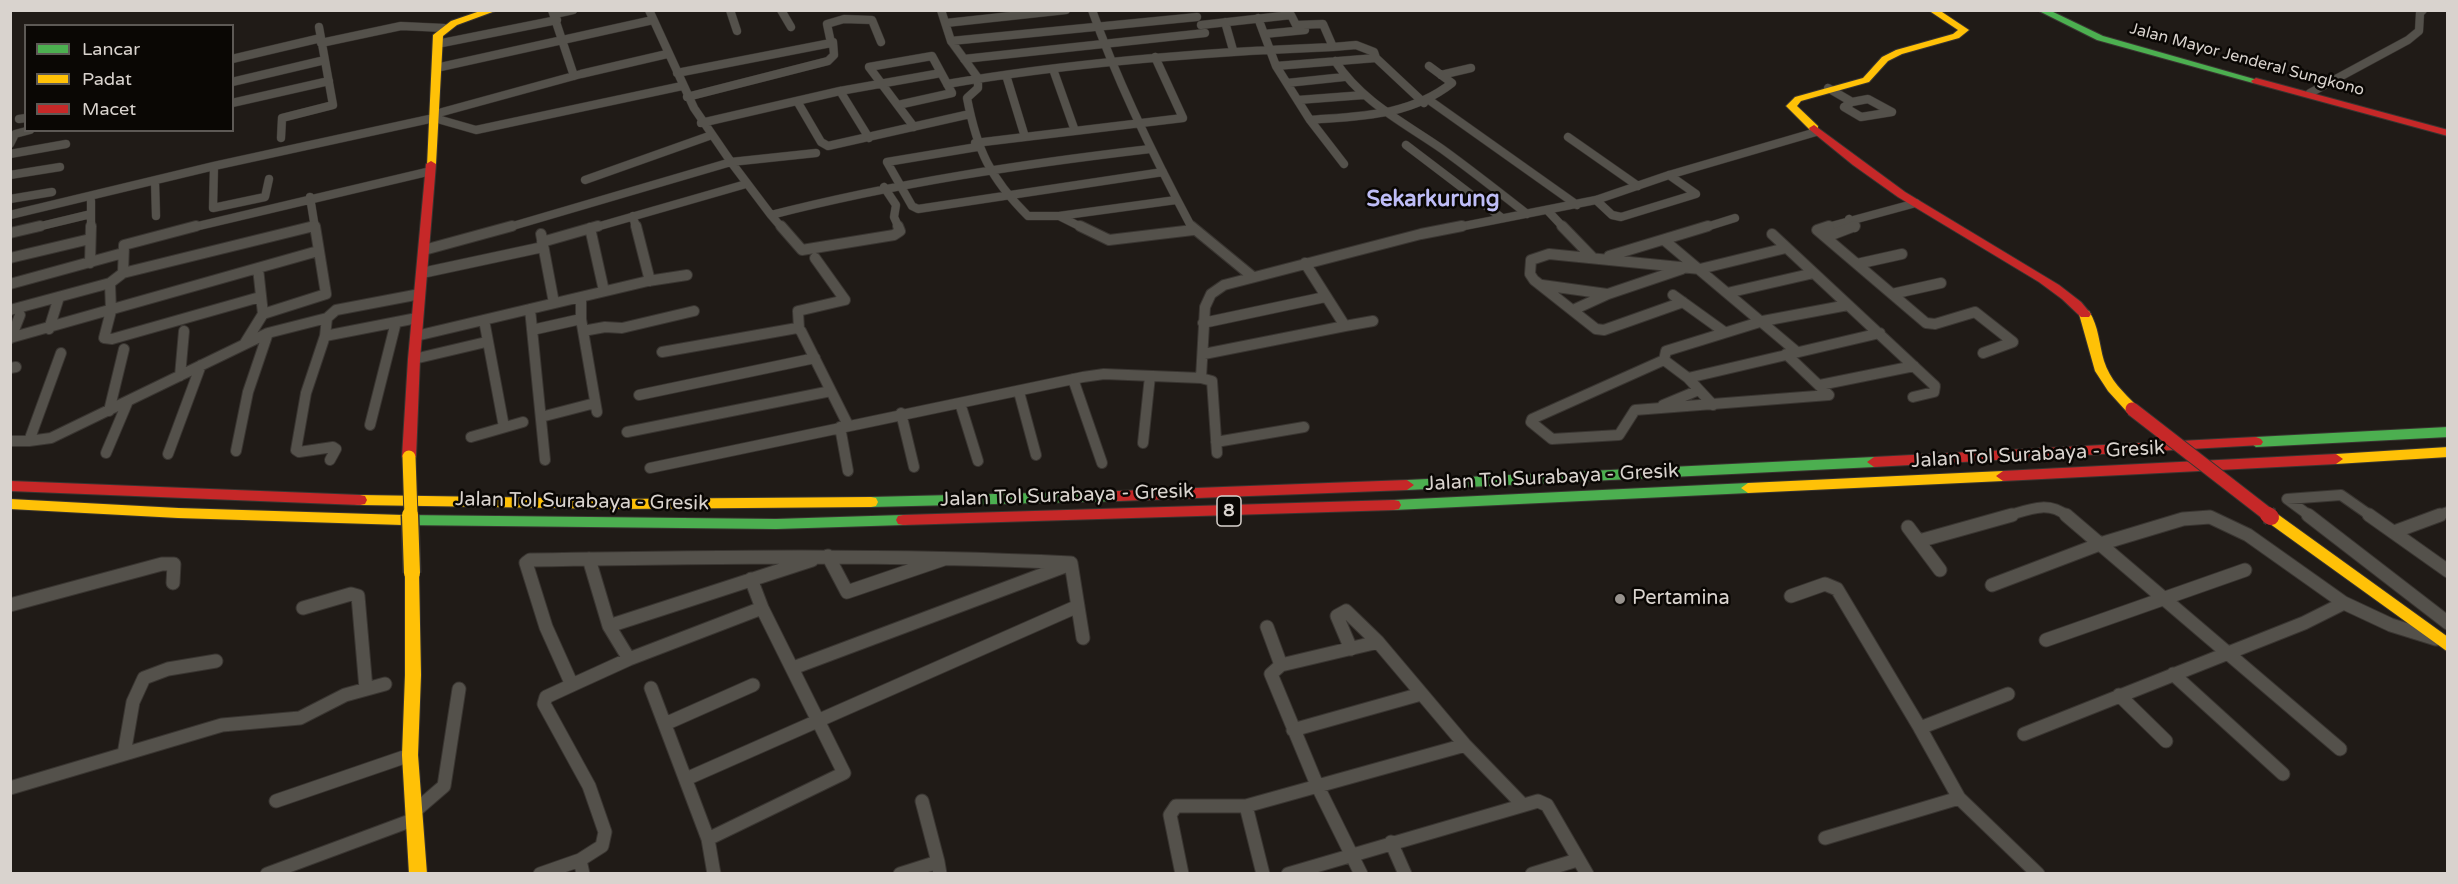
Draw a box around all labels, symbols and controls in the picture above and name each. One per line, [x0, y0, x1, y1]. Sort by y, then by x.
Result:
street label: Jalan Mayor Jenderal Sungkono [2128, 19, 2366, 101]
legend [24, 24, 234, 132]
text: Lancar [82, 38, 140, 60]
text: Padat [82, 68, 132, 90]
text: Macet [82, 98, 136, 120]
district label: Sekarkurung [1366, 187, 1500, 213]
street label: Jalan Tol Surabaya - Gresik [1911, 436, 2165, 474]
street label: Jalan Tol Surabaya - Gresik [1425, 459, 1679, 497]
street label: Jalan Tol Surabaya - Gresik [940, 480, 1194, 512]
street label: Jalan Tol Surabaya - Gresik [455, 488, 709, 516]
road number: 8 [1217, 496, 1241, 526]
place label: Pertamina [1632, 587, 1730, 611]
marker: Pertamina [1613, 592, 1627, 606]

